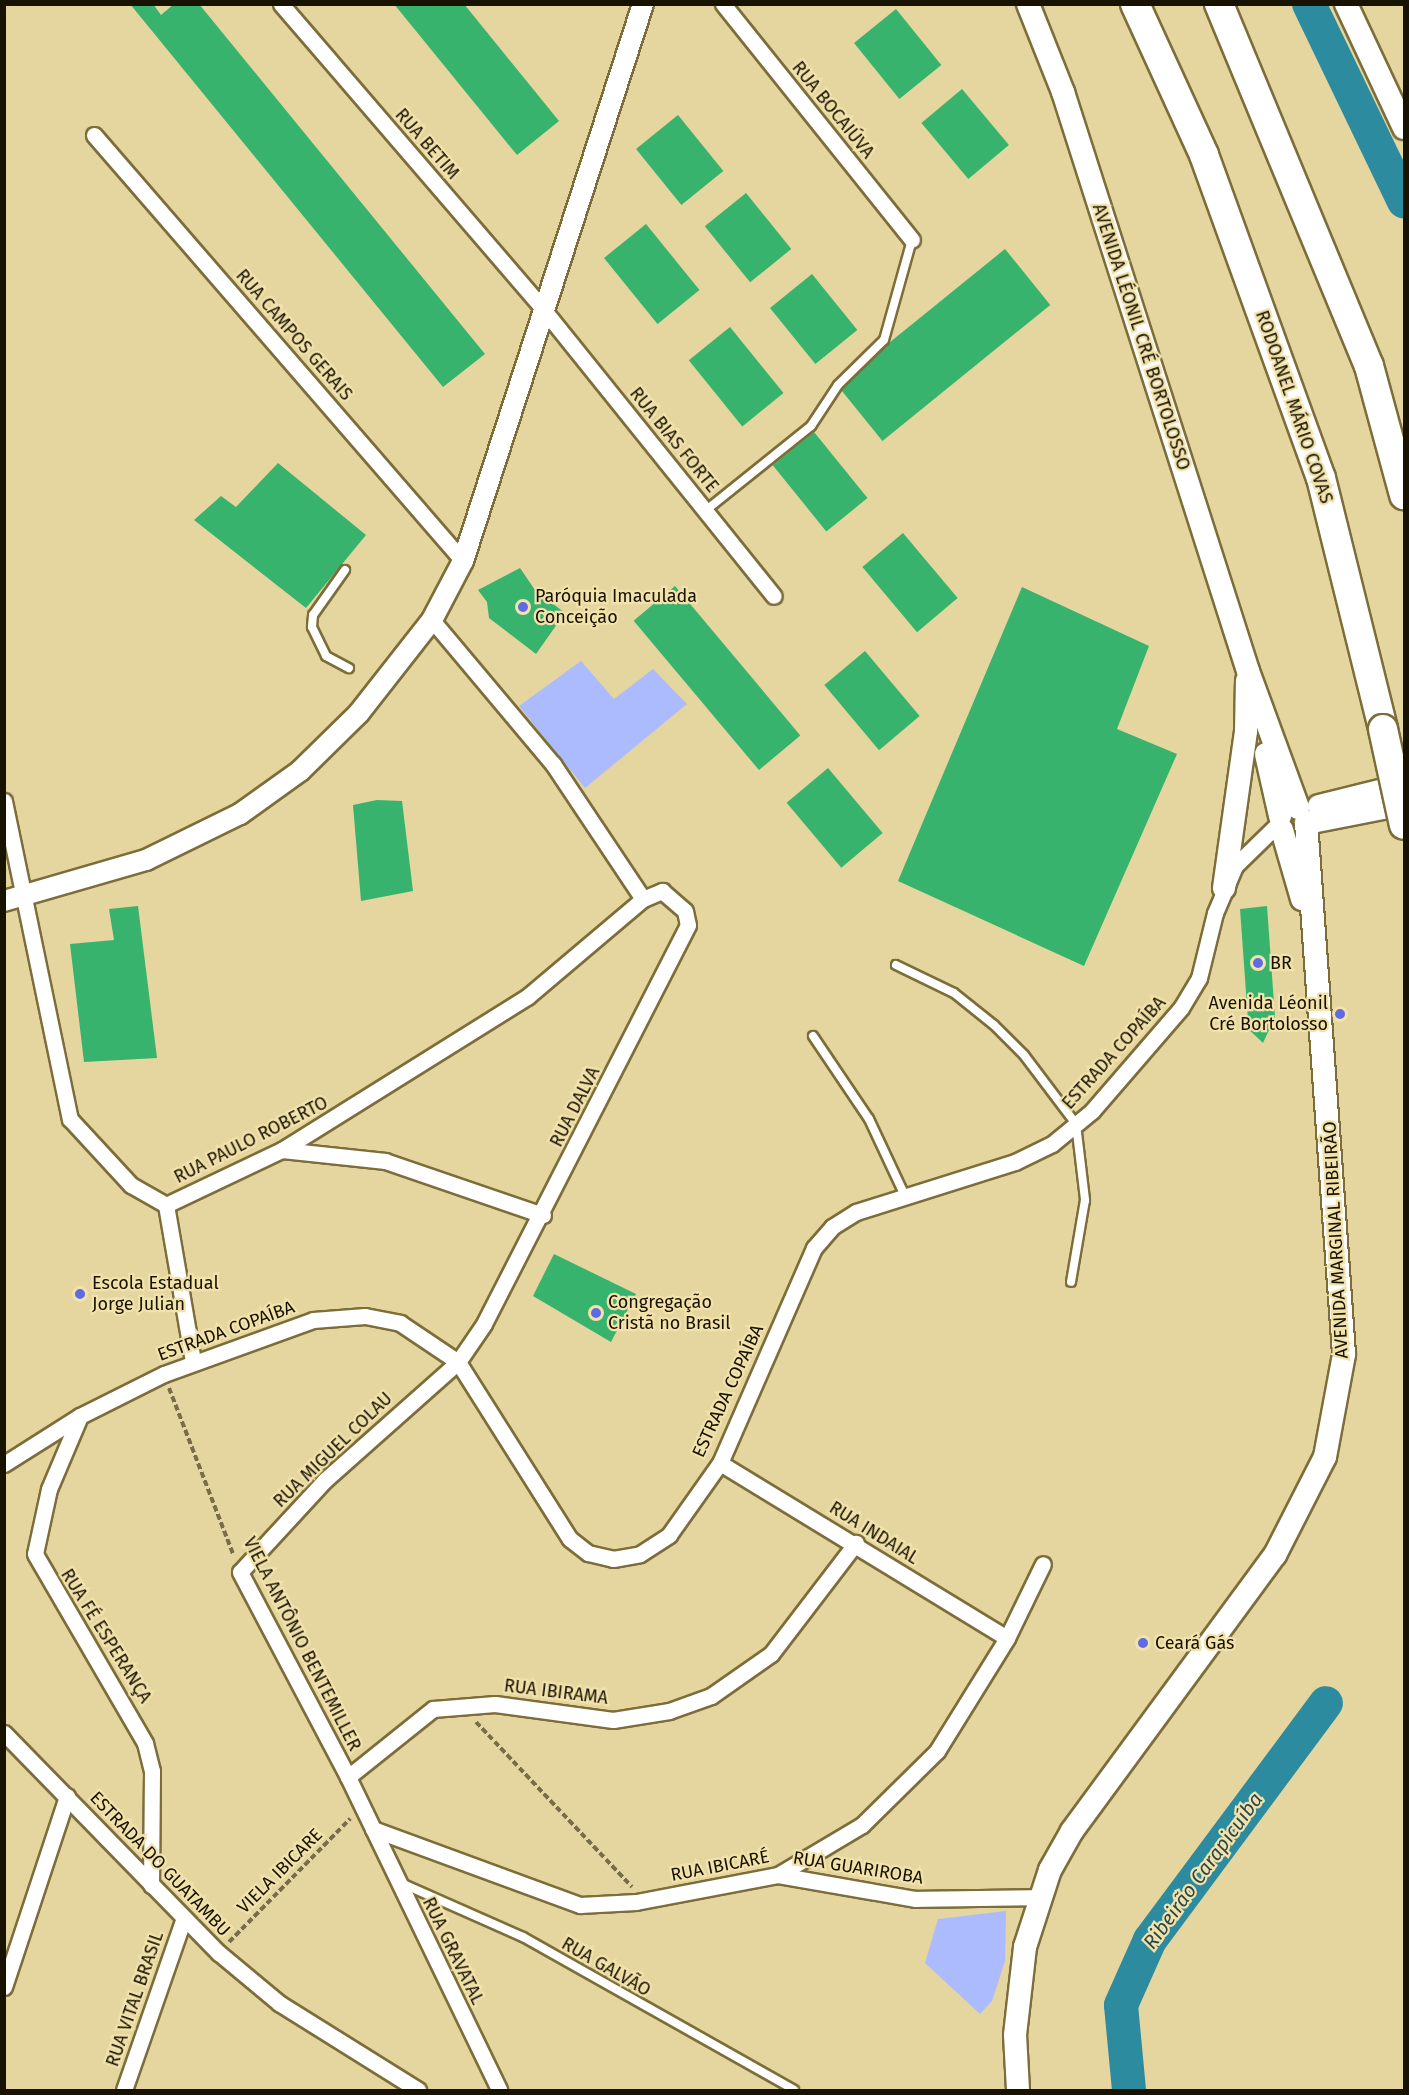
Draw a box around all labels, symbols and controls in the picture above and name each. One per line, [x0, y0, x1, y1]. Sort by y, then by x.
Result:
street label: RUA BOCAIÚVA [787, 57, 879, 163]
street label: RUA BETIM [390, 104, 464, 184]
street label: AVENIDA LÉONIL CRÉ BORTOLOSSO [1088, 201, 1194, 473]
street label: RUA CAMPOS GERAIS [231, 265, 357, 405]
street label: RODOANEL MÁRIO COVAS [1251, 308, 1337, 506]
street label: RUA BIAS FORTE [625, 383, 723, 497]
place label: Paróquia Imaculada Conceição [535, 586, 697, 628]
marker: Paróquia Imaculada Conceição [516, 600, 530, 614]
place label: BR [1270, 952, 1292, 974]
marker: BR [1251, 956, 1265, 970]
street label: ESTRADA COPAÍBA [1058, 992, 1170, 1114]
place label: Avenida Léonil Cré Bortolosso [1208, 993, 1328, 1036]
marker: Avenida Léonil Cré Bortolosso [1333, 1007, 1347, 1021]
street label: RUA DALVA [546, 1063, 604, 1151]
street label: RUA PAULO ROBERTO [170, 1092, 332, 1188]
street label: AVENIDA MARGINAL RIBEIRÃO [1319, 1121, 1353, 1359]
place label: Escola Estadual Jorge Julian [92, 1273, 219, 1316]
marker: Escola Estadual Jorge Julian [73, 1287, 87, 1301]
place label: Congregação Cristã no Brasil [608, 1292, 731, 1334]
street label: ESTRADA COPAÍBA [155, 1296, 297, 1366]
marker: Congregação Cristã no Brasil [589, 1306, 603, 1320]
street label: ESTRADA COPAÍBA [688, 1321, 768, 1461]
street label: RUA MIGUEL COLAU [269, 1388, 397, 1512]
street label: RUA INDAIAL [825, 1497, 923, 1569]
street label: VIELA ANTÔNIO BENTEMILLER [239, 1533, 365, 1755]
street label: RUA FÉ ESPERANÇA [56, 1565, 156, 1707]
place label: Ceará Gás [1155, 1632, 1234, 1654]
marker: Ceará Gás [1136, 1636, 1150, 1650]
street label: RUA IBIRAMA [503, 1675, 609, 1709]
street label: ESTRADA DO GUATAMBU [85, 1787, 235, 1941]
water label: Ribeirão Carapicuíba [1138, 1788, 1268, 1954]
street label: VIELA IBICARE [233, 1824, 327, 1918]
street label: RUA IBICARÉ [669, 1846, 771, 1886]
street label: RUA GUARIROBA [791, 1847, 925, 1889]
street label: RUA GRAVATAL [418, 1894, 488, 2008]
street label: RUA VITAL BRASIL [102, 1929, 168, 2069]
street label: RUA GALVÃO [558, 1933, 654, 2001]

